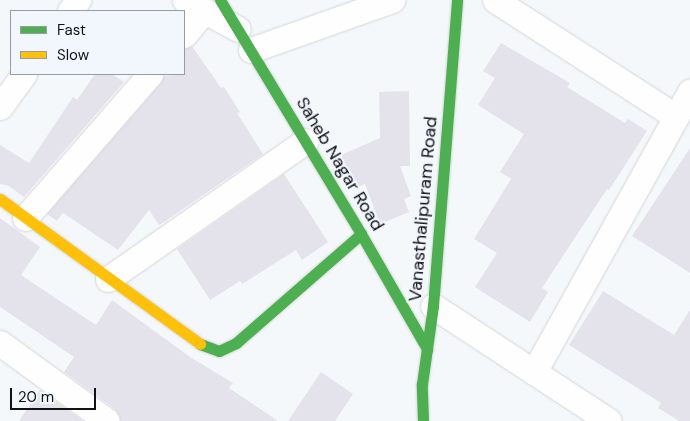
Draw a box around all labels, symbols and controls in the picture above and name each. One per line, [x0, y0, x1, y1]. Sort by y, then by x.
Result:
legend [10, 10, 185, 75]
text: Fast [57, 20, 86, 40]
text: Slow [57, 45, 89, 65]
street label: Saheb Nagar Road [292, 93, 388, 235]
street label: Vanasthalipuram Road [404, 115, 442, 303]
scale bar [12, 378, 99, 410]
text: 20 m [18, 387, 54, 407]

